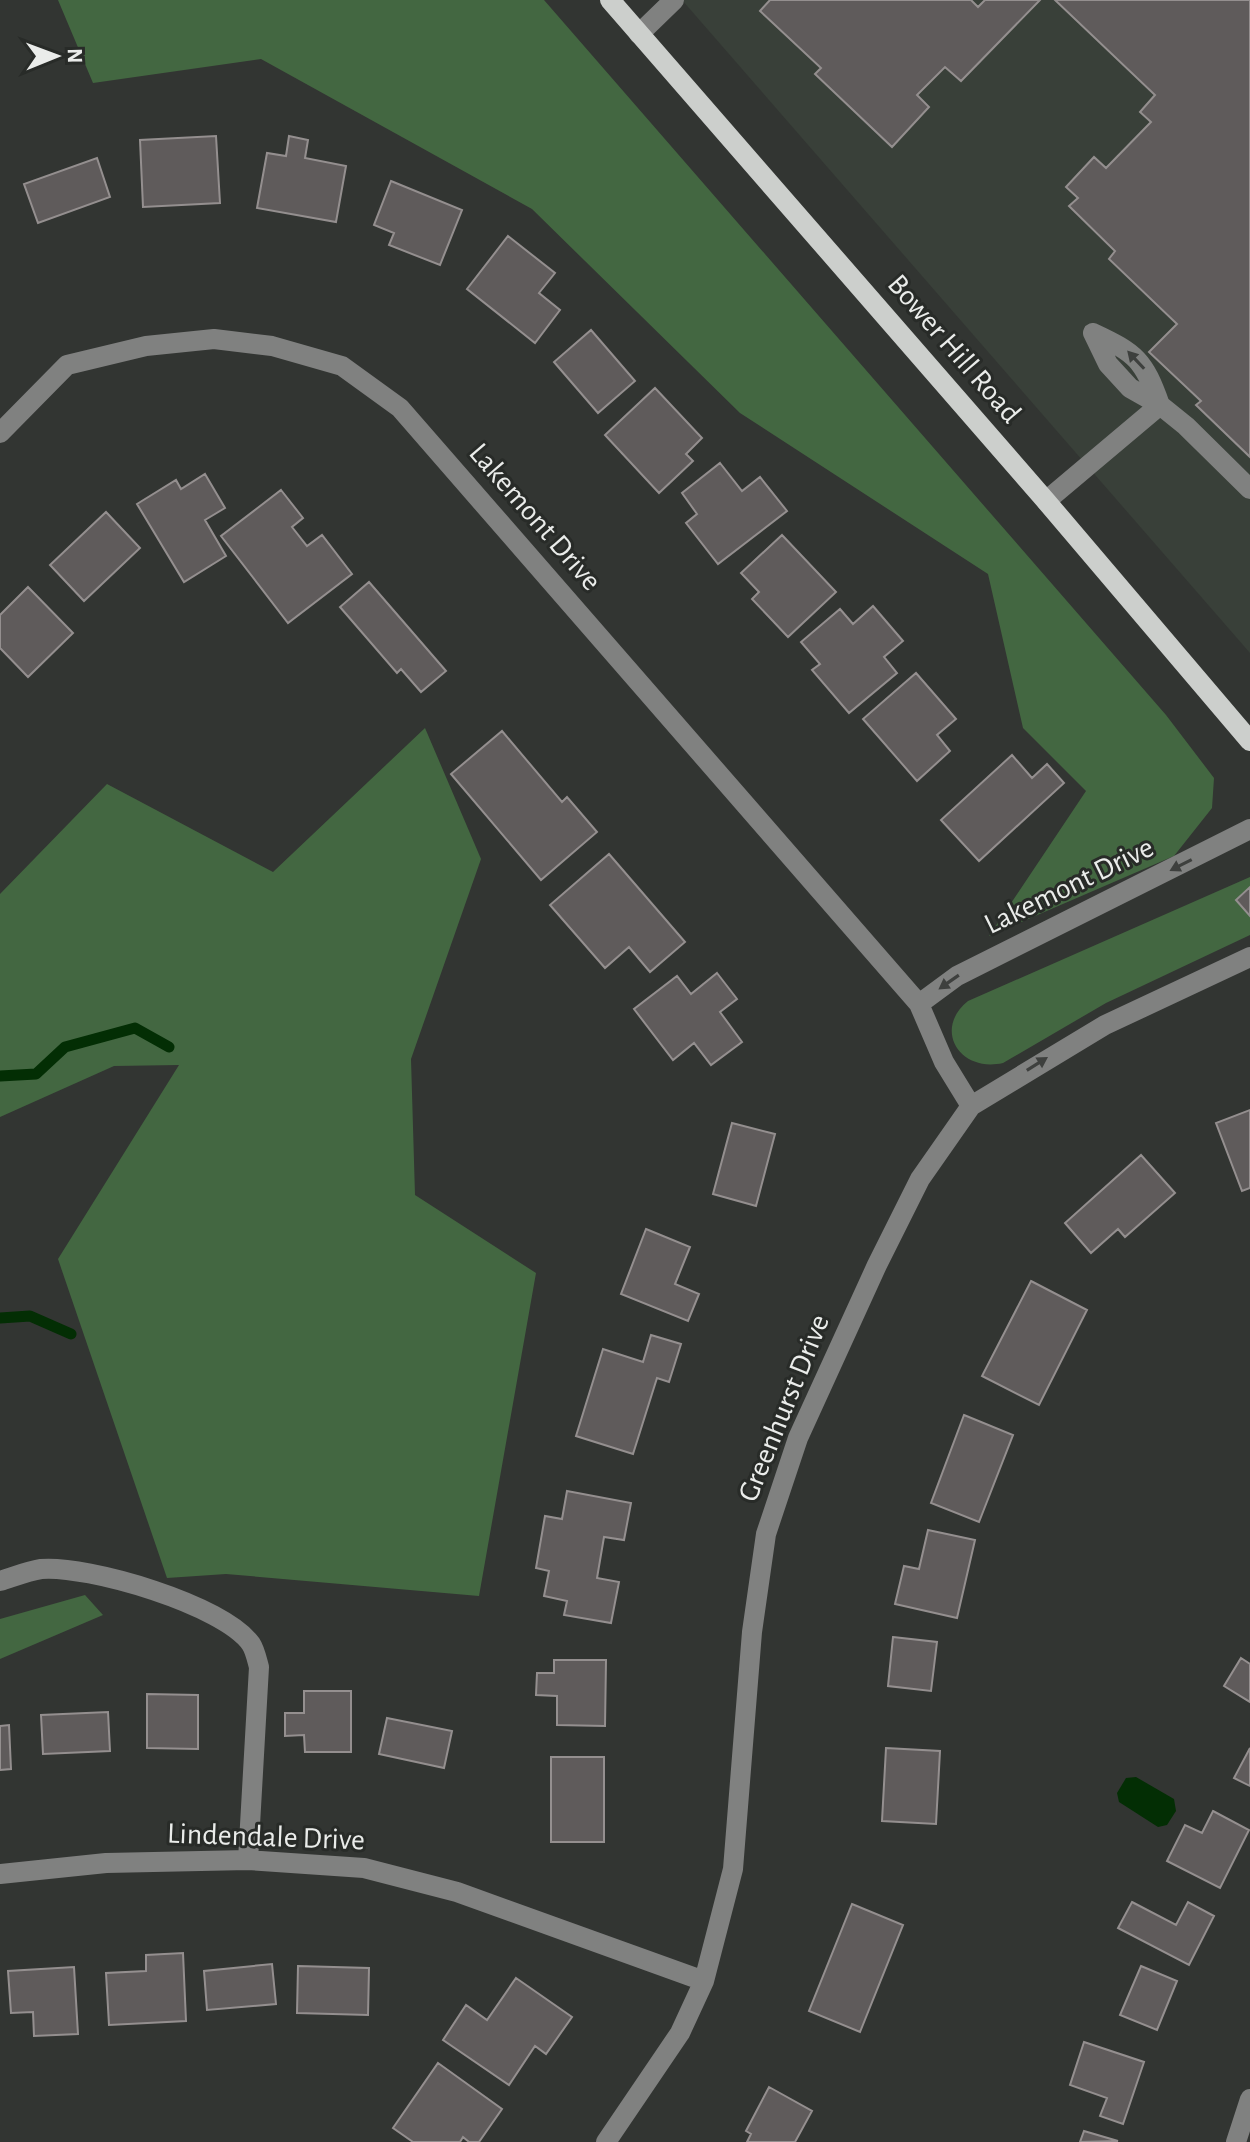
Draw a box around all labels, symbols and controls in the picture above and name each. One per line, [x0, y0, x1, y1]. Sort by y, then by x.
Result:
north arrow [16, 16, 96, 96]
text: N [64, 48, 86, 64]
street label: Bower Hill Road [882, 269, 1026, 429]
one-way arrow [1128, 351, 1146, 370]
street label: Lakemont Drive [463, 438, 607, 596]
street label: Lakemont Drive [980, 832, 1158, 940]
one-way arrow [1169, 858, 1192, 871]
one-way arrow [938, 974, 960, 990]
one-way arrow [1026, 1058, 1048, 1072]
street label: Greenhurst Drive [733, 1310, 835, 1506]
street label: Lindendale Drive [167, 1819, 365, 1855]

